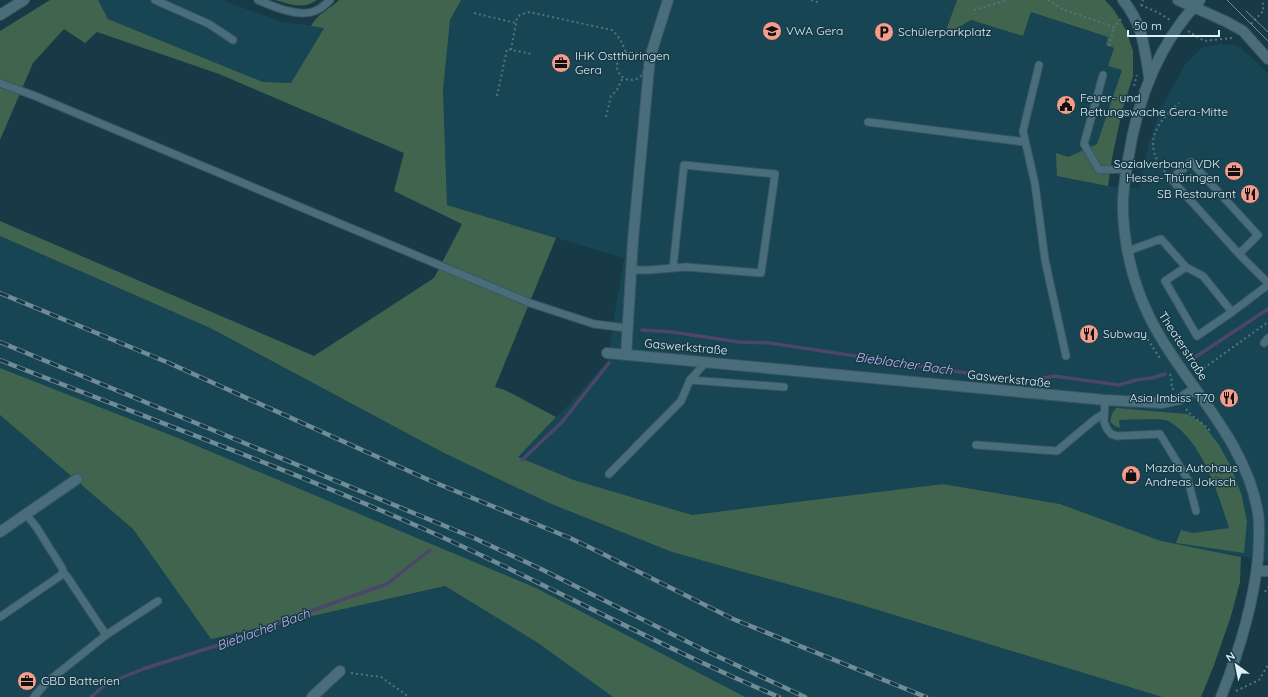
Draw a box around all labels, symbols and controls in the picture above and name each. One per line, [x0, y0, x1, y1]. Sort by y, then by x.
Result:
scale bar [1128, 12, 1219, 38]
text: 50 m [1134, 18, 1162, 33]
school or university icon: VWA Gera [761, 20, 783, 42]
parking icon: Schülerparkplatz [873, 21, 895, 43]
place label: VWA Gera [786, 23, 843, 38]
place label: Schülerparkplatz [898, 24, 992, 39]
place label: IHK Ostthüringen Gera [575, 48, 670, 77]
office icon: IHK Ostthüringen Gera [550, 52, 572, 74]
place label: Feuer- und Rettungswache Gera-Mitte [1080, 90, 1228, 119]
public building icon: Feuer- und Rettungswache Gera-Mitte [1055, 94, 1077, 116]
place label: Sozialverband VDK Hesse-Thüringen [1114, 156, 1220, 185]
office icon: Sozialverband VDK Hesse-Thüringen [1223, 160, 1245, 182]
restaurant icon: SB Restaurant [1239, 183, 1261, 205]
place label: SB Restaurant [1157, 186, 1236, 201]
street label: Theaterstraße [1156, 308, 1211, 383]
restaurant icon: Subway [1078, 323, 1100, 345]
place label: Subway [1103, 326, 1147, 341]
street label: Gaswerkstraße [644, 335, 729, 358]
water label: Bieblacher Bach [854, 348, 954, 378]
street label: Gaswerkstraße [967, 367, 1052, 390]
restaurant icon: Asia Imbiss T70 [1218, 387, 1240, 409]
place label: Asia Imbiss T70 [1130, 390, 1215, 405]
place label: Mazda Autohaus Andreas Jokisch [1145, 460, 1238, 489]
shop icon: Mazda Autohaus Andreas Jokisch [1120, 464, 1142, 486]
water label: Bieblacher Bach [214, 605, 312, 653]
north arrow [1216, 645, 1256, 685]
text: N [1223, 649, 1238, 665]
office icon: GBD Batterien [16, 670, 38, 692]
place label: GBD Batterien [41, 673, 120, 688]

